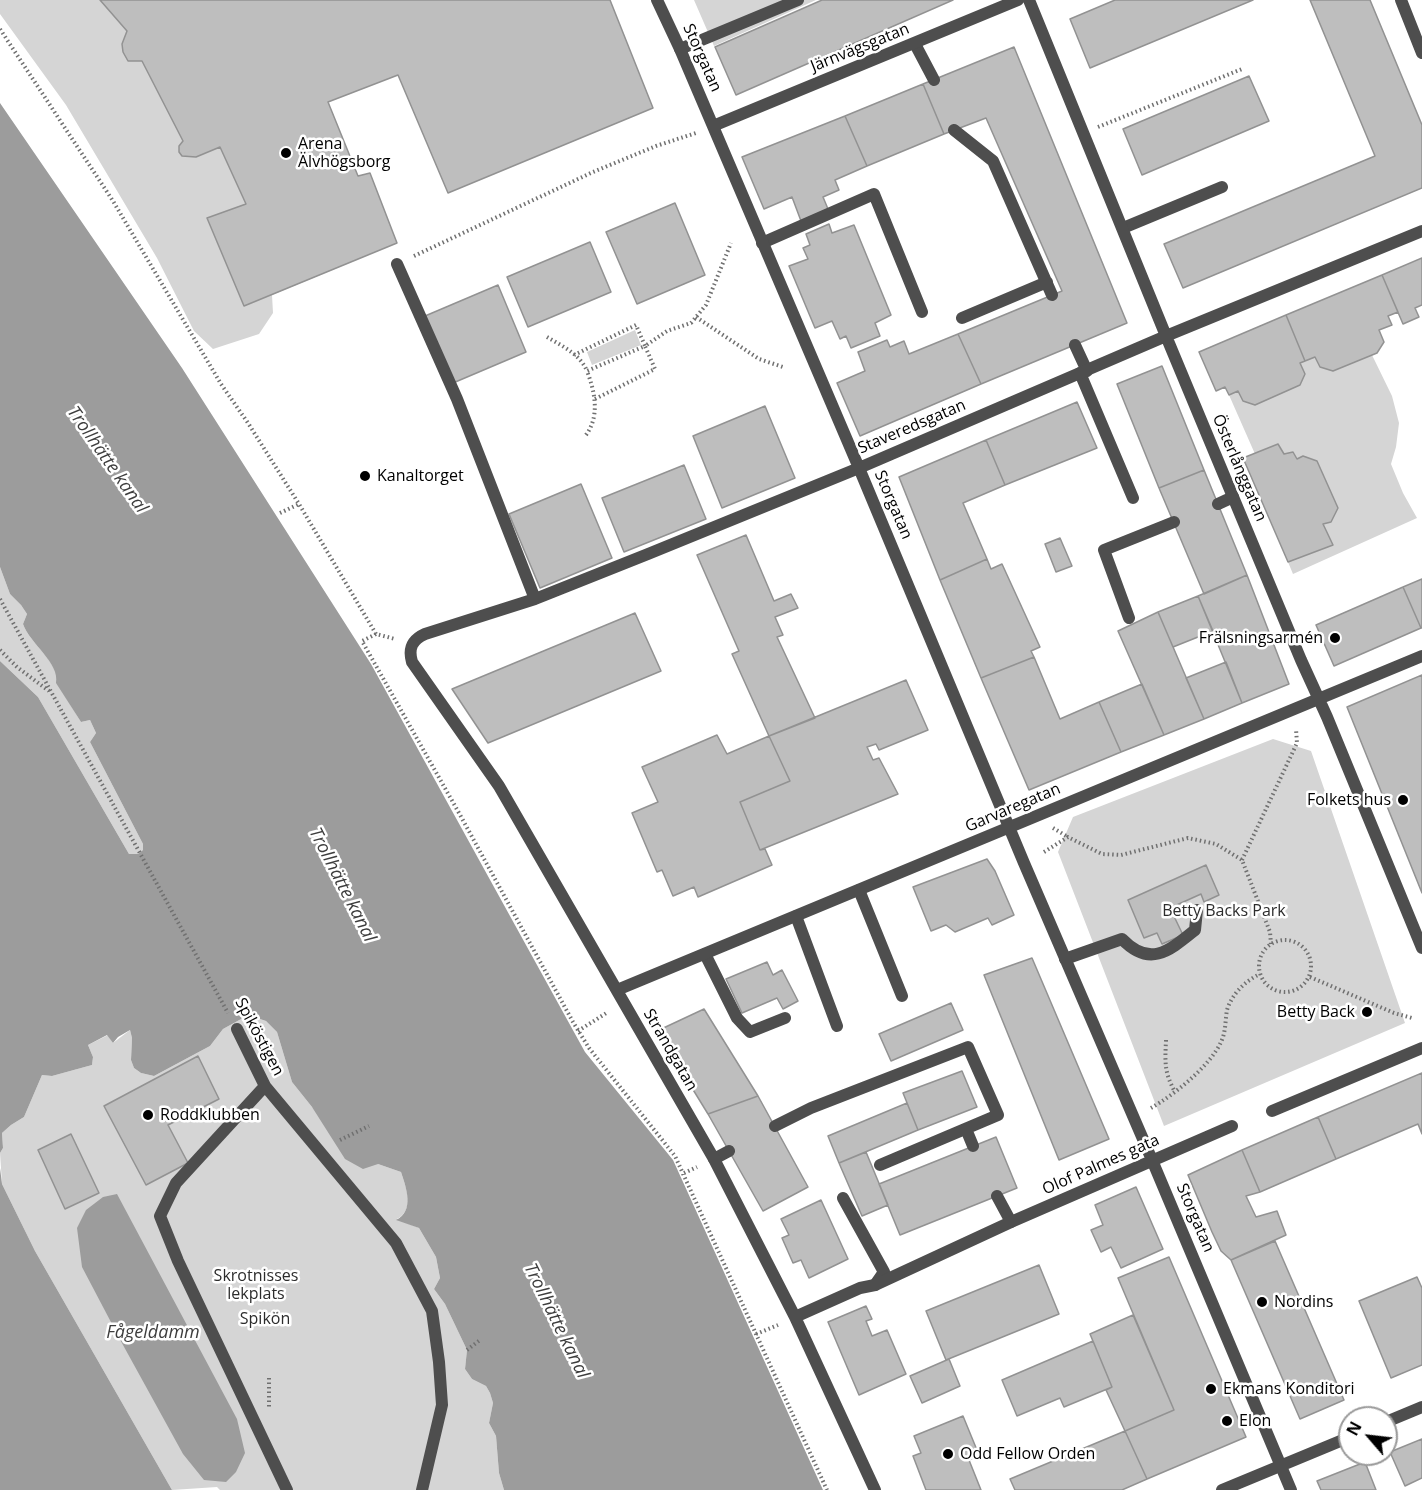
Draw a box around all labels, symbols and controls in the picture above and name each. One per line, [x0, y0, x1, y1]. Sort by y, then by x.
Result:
street label: Järnvägsgatan [808, 19, 912, 77]
street label: Storgatan [678, 21, 726, 95]
place label: Arena Älvhögsborg [298, 134, 391, 172]
marker: Arena Älvhögsborg [279, 146, 293, 160]
street label: Staveredsgatan [855, 396, 969, 458]
water label: Trollhätte kanal [62, 402, 152, 518]
street label: Österlånggatan [1208, 411, 1270, 525]
place label: Kanaltorget [377, 466, 464, 486]
street label: Storgatan [870, 468, 916, 542]
marker: Kanaltorget [358, 469, 372, 483]
place label: Frälsningsarmén [1199, 628, 1323, 648]
marker: Frälsningsarmén [1328, 631, 1342, 645]
street label: Garvaregatan [963, 779, 1063, 837]
place label: Folkets hus [1307, 790, 1391, 810]
marker: Folkets hus [1396, 793, 1410, 807]
water label: Trollhätte kanal [304, 824, 380, 946]
park label: Betty Backs Park [1162, 901, 1286, 921]
street label: Spiköstigen [230, 995, 288, 1079]
place label: Betty Back [1277, 1002, 1355, 1022]
marker: Betty Back [1360, 1005, 1374, 1019]
street label: Strandgatan [639, 1006, 701, 1094]
place label: Roddklubben [160, 1105, 260, 1125]
marker: Roddklubben [141, 1108, 155, 1122]
street label: Olof Palmes gata [1040, 1131, 1162, 1199]
street label: Storgatan [1172, 1181, 1218, 1255]
water label: Trollhätte kanal [519, 1260, 593, 1382]
park label: Skrotnisses lekplats [214, 1266, 298, 1304]
place label: Nordins [1274, 1292, 1333, 1312]
marker: Nordins [1255, 1295, 1269, 1309]
park label: Spikön [240, 1309, 290, 1329]
water label: Fågeldamm [106, 1322, 200, 1344]
place label: Ekmans Konditori [1223, 1379, 1355, 1399]
marker: Ekmans Konditori [1204, 1382, 1218, 1396]
north arrow [1338, 1406, 1398, 1466]
place label: Elon [1239, 1411, 1271, 1431]
marker: Elon [1220, 1414, 1234, 1428]
text: N [1341, 1418, 1367, 1439]
place label: Odd Fellow Orden [960, 1444, 1095, 1464]
marker: Odd Fellow Orden [941, 1447, 955, 1461]

